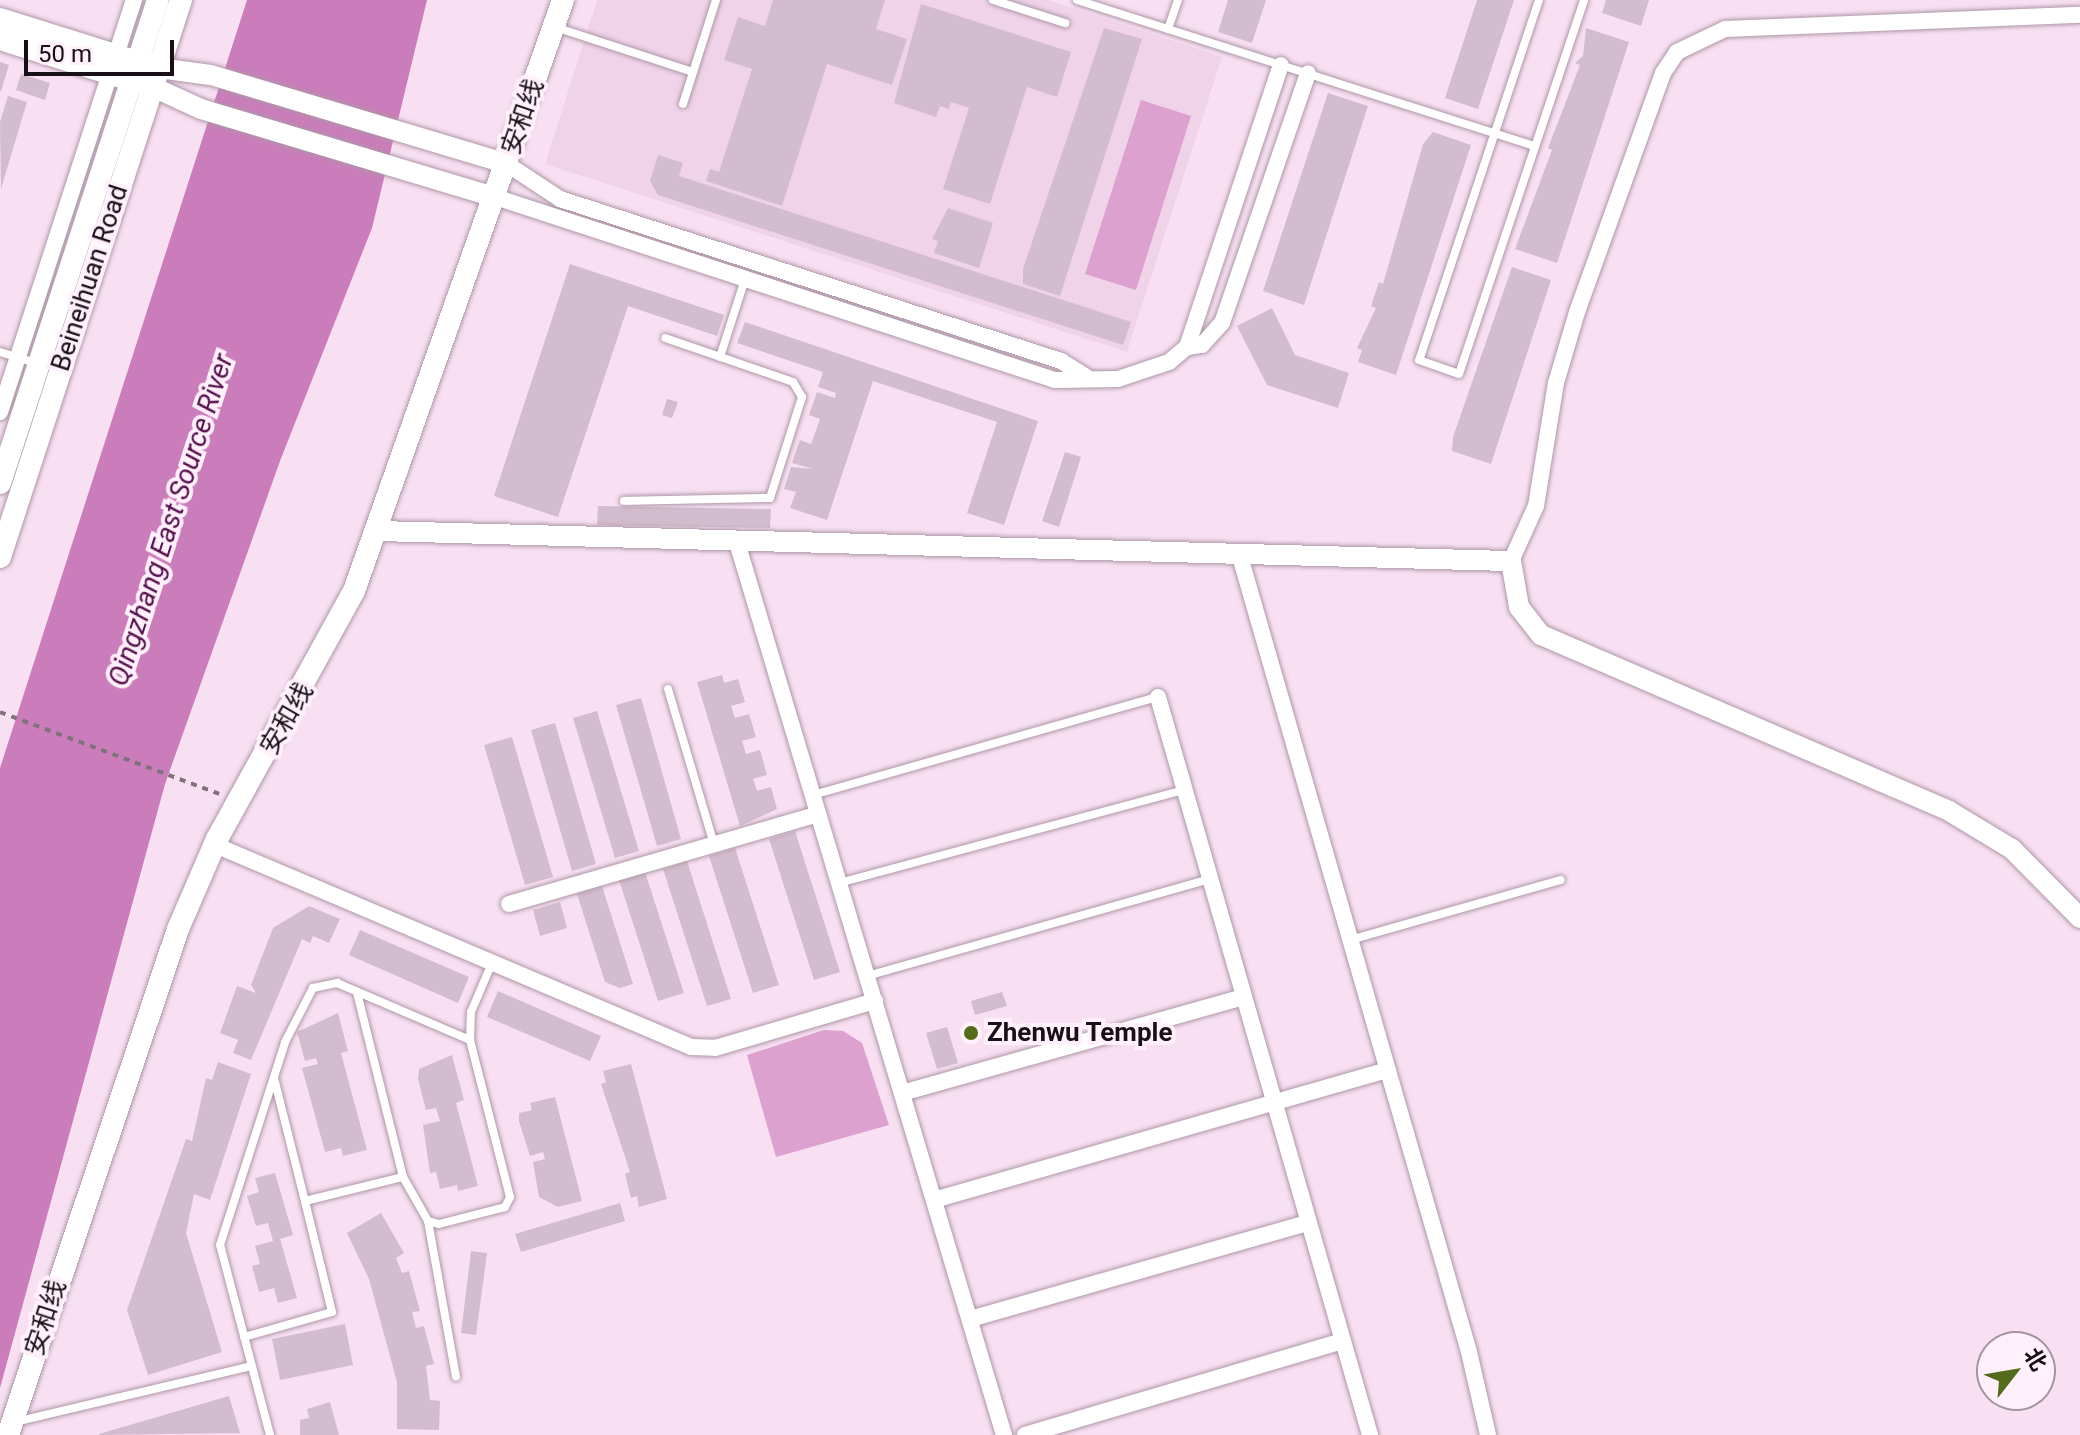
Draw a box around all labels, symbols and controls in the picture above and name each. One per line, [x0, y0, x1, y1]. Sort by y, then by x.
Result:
scale bar [28, 24, 178, 74]
text: 50 m [38, 40, 92, 68]
street label: 安和线 [496, 75, 550, 159]
street label: Beineihuan Road [45, 181, 135, 375]
water label: Qingzhang East Source River [101, 350, 241, 690]
street label: 安和线 [254, 677, 320, 761]
place label: Zhenwu Temple [987, 1017, 1173, 1049]
marker: Zhenwu Temple [962, 1024, 980, 1042]
street label: 安和线 [19, 1276, 73, 1360]
north arrow [1976, 1331, 2056, 1411]
text: 北 [2019, 1344, 2052, 1375]

